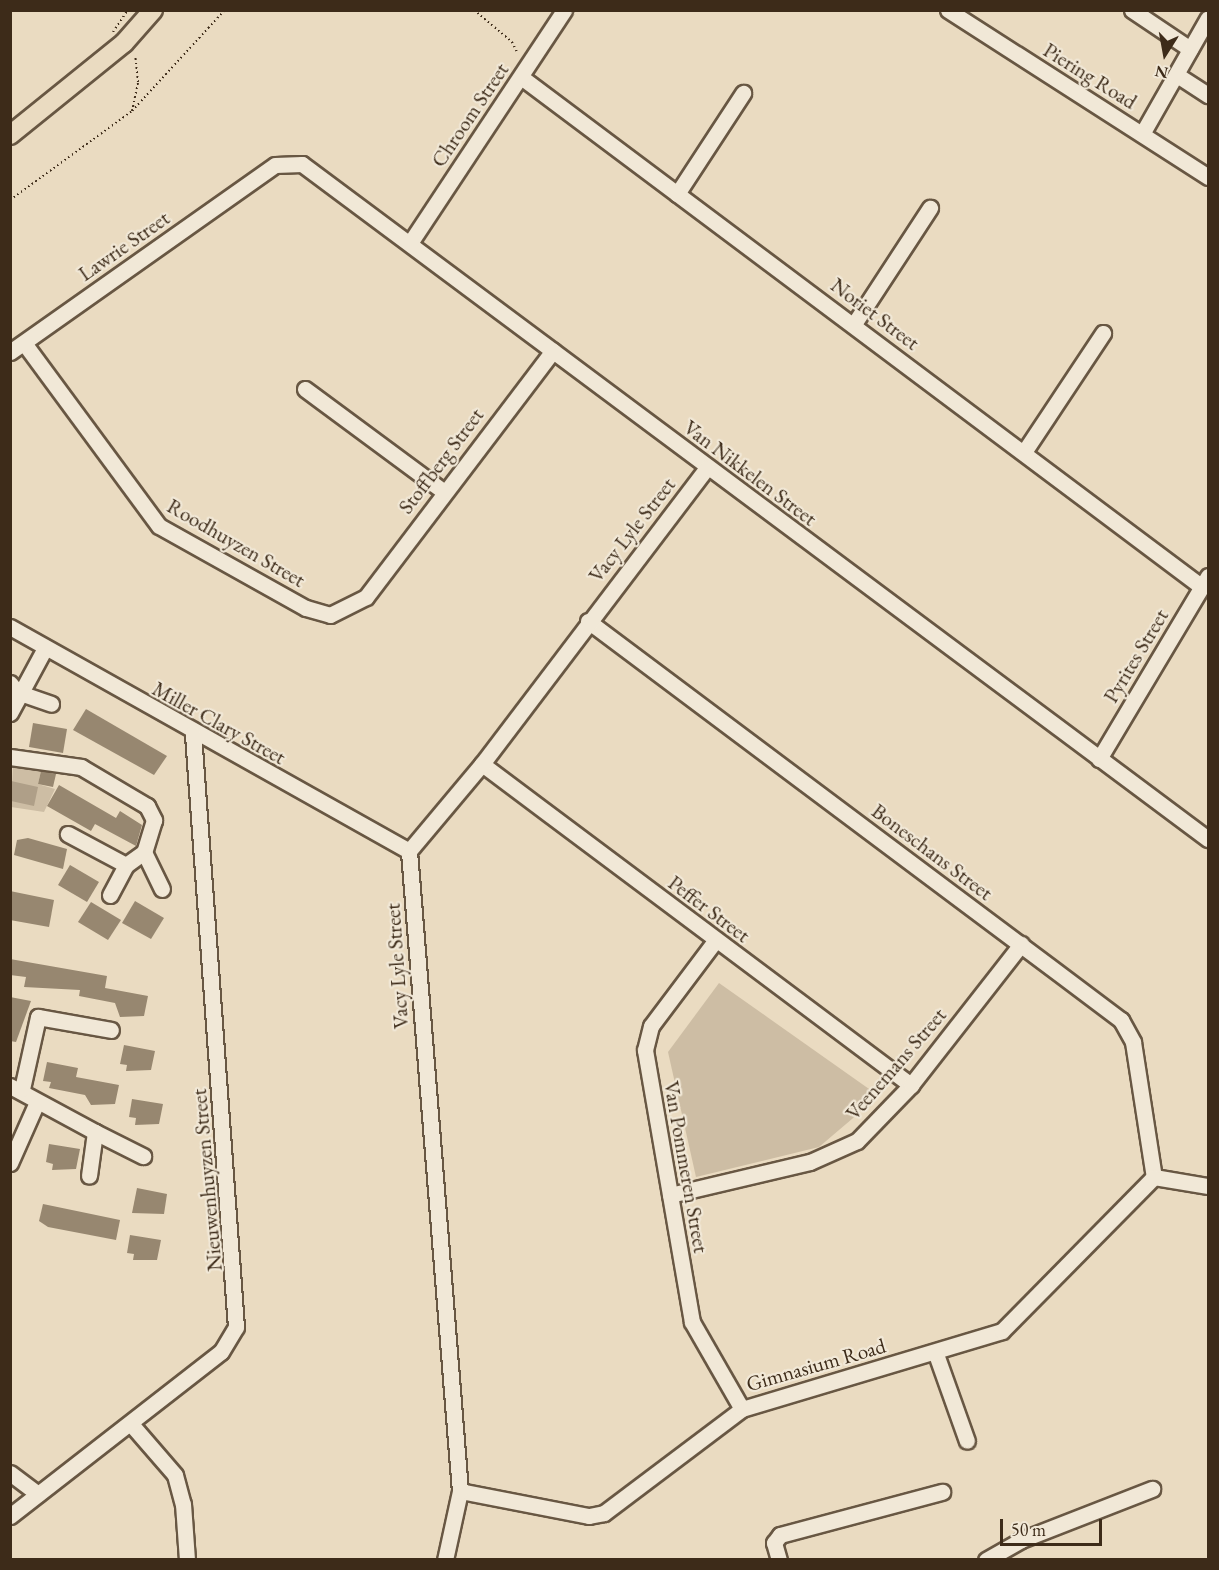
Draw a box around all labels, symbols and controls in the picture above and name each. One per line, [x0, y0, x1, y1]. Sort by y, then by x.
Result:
north arrow [1135, 24, 1195, 84]
street label: Piering Road [1039, 37, 1141, 115]
street label: Chroom Street [426, 58, 514, 172]
text: N [1153, 61, 1170, 84]
street label: Lawrie Street [74, 205, 174, 287]
street label: Noriet Street [826, 273, 924, 355]
street label: Stoffberg Street [393, 403, 489, 519]
street label: Van Nikkelen Street [679, 415, 821, 531]
street label: Vacy Lyle Street [583, 473, 681, 587]
street label: Roodhuyzen Street [163, 493, 309, 593]
street label: Pyrites Street [1098, 605, 1174, 707]
street label: Miller Clary Street [148, 676, 290, 770]
street label: Boneschans Street [867, 798, 997, 906]
street label: Peffer Street [663, 870, 755, 948]
street label: Vacy Lyle Street [380, 902, 414, 1030]
street label: Veenemans Street [840, 1003, 952, 1125]
street label: Van Pommeren Street [658, 1079, 714, 1255]
street label: Nieuwenhuyzen Street [186, 1088, 228, 1272]
street label: Gimnasium Road [743, 1333, 889, 1397]
scale bar [1003, 1507, 1105, 1545]
text: 50 m [1011, 1518, 1046, 1541]

